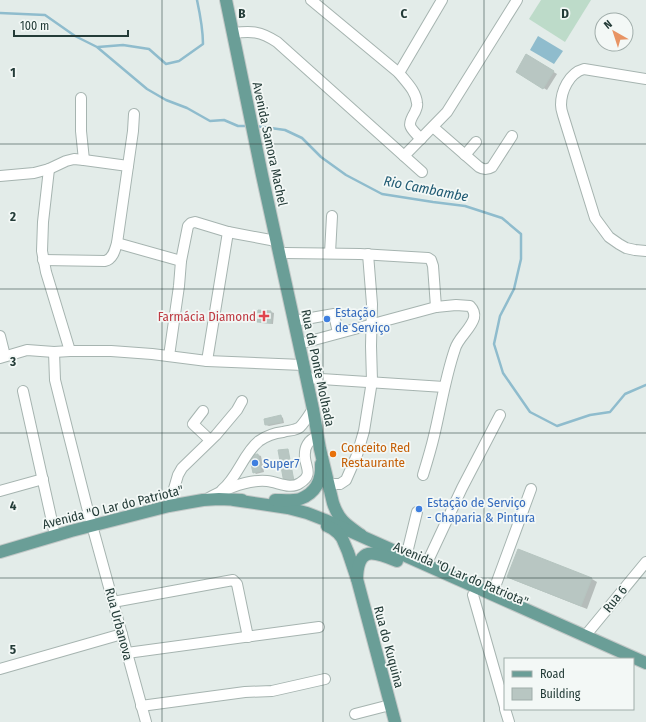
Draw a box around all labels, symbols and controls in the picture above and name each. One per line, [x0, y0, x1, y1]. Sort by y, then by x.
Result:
text: B [238, 6, 246, 21]
text: C [401, 6, 408, 21]
text: D [561, 6, 569, 21]
scale bar [14, 12, 128, 38]
north arrow [594, 12, 634, 52]
text: N [601, 17, 615, 32]
text: 100 m [20, 19, 49, 33]
text: 1 [10, 65, 16, 80]
street label: Avenida Samora Machel [250, 81, 291, 208]
water label: Rio Cambambe [382, 172, 470, 206]
text: 2 [9, 209, 16, 224]
place label: Estação de Serviço [335, 305, 390, 335]
street label: Rua da Ponte Molhada [298, 308, 338, 428]
place label: Farmácia Diamond [158, 309, 256, 324]
marker: Farmácia Diamond [259, 311, 269, 321]
marker: Estação de Serviço [322, 314, 332, 324]
text: 3 [9, 354, 16, 369]
place label: Conceito Red Restaurante [341, 440, 410, 470]
marker: Conceito Red Restaurante [328, 449, 338, 459]
place label: Super7 [263, 456, 299, 471]
marker: Super7 [250, 458, 260, 468]
street label: Avenida "O Lar do Patriota" [41, 482, 185, 532]
place label: Estação de Serviço - Chaparia & Pintura [427, 495, 535, 525]
text: 4 [10, 498, 17, 513]
marker: Estação de Serviço - Chaparia & Pintura [414, 504, 424, 514]
street label: Avenida "O Lar do Patriota" [391, 539, 531, 609]
street label: Rua 6 [600, 583, 630, 615]
street label: Rua Urbanova [102, 586, 136, 662]
street label: Rua do Kuquina [371, 604, 407, 690]
text: 5 [10, 642, 16, 657]
legend [504, 658, 634, 710]
text: Road [540, 667, 565, 681]
text: Building [540, 687, 581, 701]

